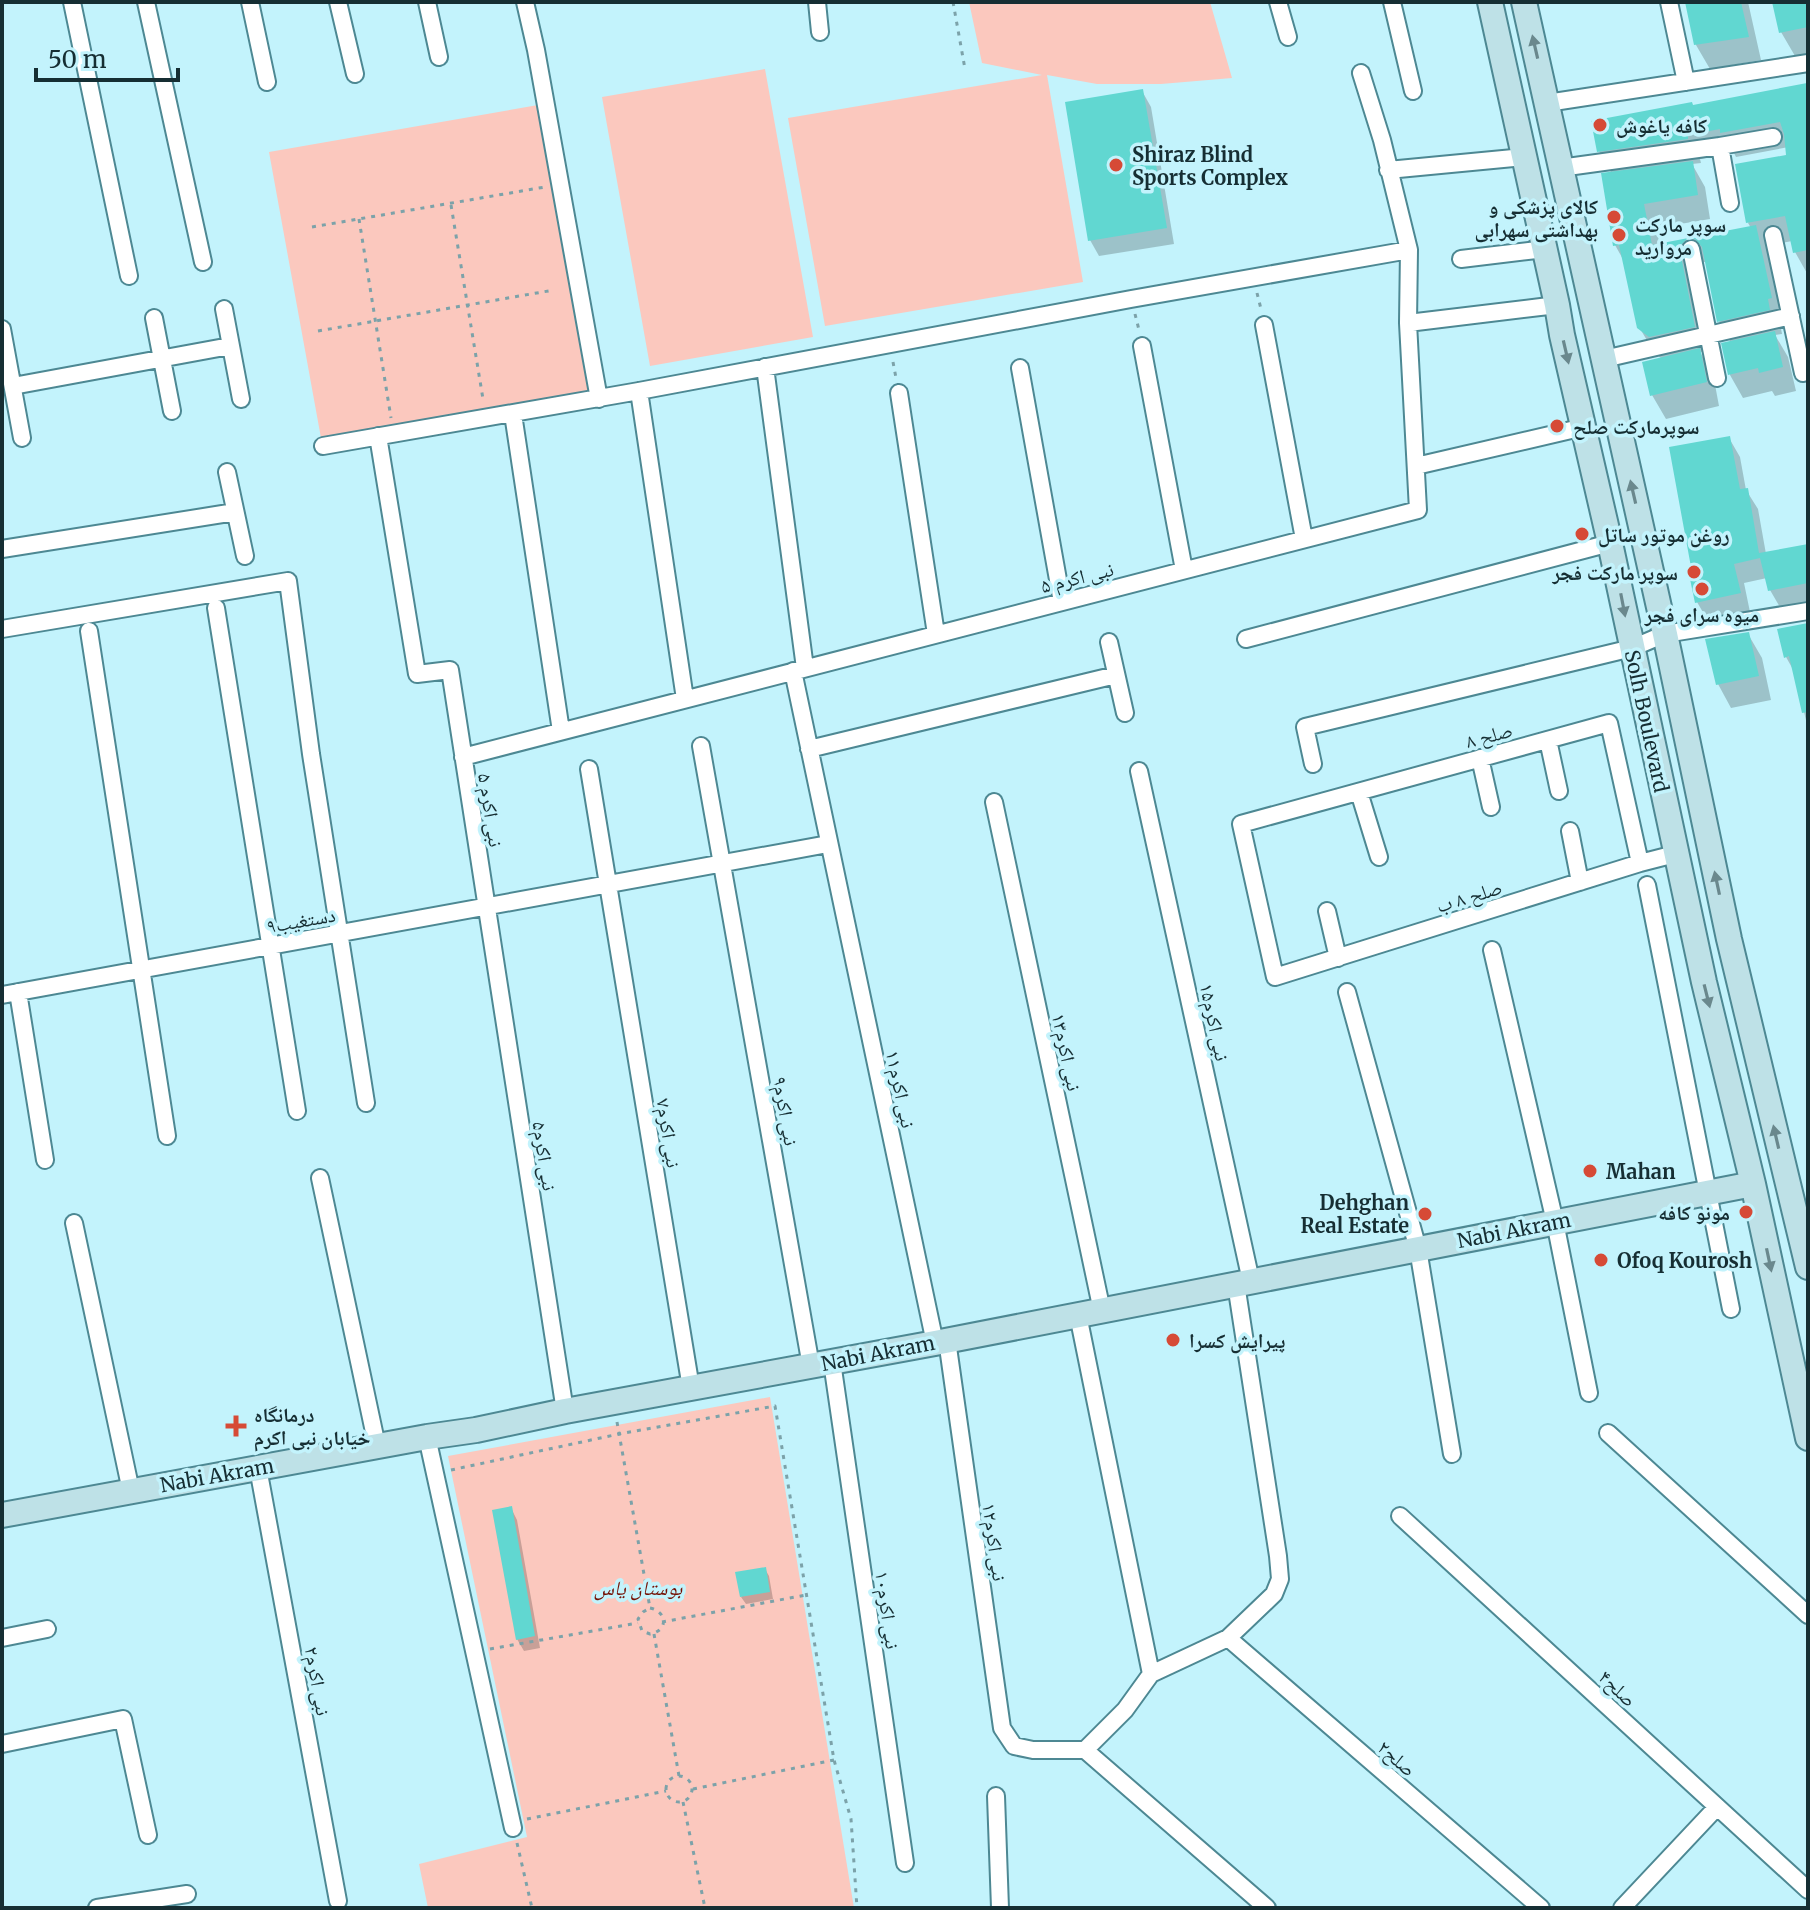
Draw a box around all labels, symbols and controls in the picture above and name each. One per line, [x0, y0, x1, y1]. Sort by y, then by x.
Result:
scale bar [36, 32, 178, 82]
one-way arrow [1528, 35, 1540, 60]
text: 50 m [48, 44, 107, 75]
place label: کافه یاغوش [1616, 113, 1707, 138]
marker: کافه یاغوش [1591, 116, 1609, 134]
place label: Shiraz Blind Sports Complex [1132, 142, 1289, 190]
marker: Shiraz Blind Sports Complex [1107, 156, 1125, 174]
place label: کالای پزشکی و بهداشتی سهرابی [1475, 194, 1598, 243]
marker: کالای پزشکی و بهداشتی سهرابی [1605, 208, 1623, 226]
place label: سوپر مارکت مروارید [1635, 212, 1726, 260]
marker: سوپر مارکت مروارید [1610, 226, 1628, 244]
one-way arrow [1561, 339, 1573, 364]
place label: سوپرمارکت صلح [1573, 414, 1700, 440]
marker: سوپرمارکت صلح [1548, 417, 1566, 435]
one-way arrow [1626, 480, 1639, 505]
place label: روغن موتور ساتل [1598, 522, 1730, 548]
marker: روغن موتور ساتل [1573, 525, 1591, 543]
street label: نبی اکرم ۵ [1038, 556, 1117, 600]
place label: سوپر مارکت فجر [1551, 560, 1678, 585]
marker: سوپر مارکت فجر [1685, 563, 1703, 581]
marker: میوه سرای فجر [1693, 580, 1711, 598]
one-way arrow [1617, 593, 1630, 618]
place label: میوه سرای فجر [1644, 602, 1759, 627]
street label: Solh Boulevard [1620, 647, 1674, 795]
street label: ۸ صلح [1463, 717, 1516, 754]
street label: نبی اکرم ۵ [471, 771, 509, 849]
one-way arrow [1711, 871, 1723, 896]
street label: صلح ۸ ب [1433, 874, 1505, 919]
street label: دستغیب۹ [265, 902, 337, 938]
street label: نبی اکرم۱۵ [1193, 981, 1235, 1064]
one-way arrow [1701, 984, 1714, 1009]
street label: نبی اکرم۱۳ [1045, 1011, 1087, 1094]
street label: نبی اکرم۱۱ [879, 1048, 921, 1131]
street label: نبی اکرم۹ [766, 1074, 804, 1148]
street label: نبی اکرم۷ [649, 1097, 687, 1170]
street label: نبی اکرم۵ [525, 1120, 563, 1193]
one-way arrow [1769, 1124, 1782, 1149]
place label: Mahan [1606, 1159, 1676, 1184]
marker: Mahan [1581, 1162, 1599, 1180]
place label: Dehghan Real Estate [1300, 1190, 1409, 1238]
place label: مونو کافه [1658, 1200, 1730, 1225]
marker: مونو کافه [1737, 1203, 1755, 1221]
marker: Dehghan Real Estate [1416, 1205, 1434, 1223]
street label: Nabi Akram [1455, 1207, 1573, 1253]
place label: Ofoq Kourosh [1617, 1248, 1753, 1273]
one-way arrow [1763, 1248, 1776, 1273]
marker: Ofoq Kourosh [1592, 1251, 1610, 1269]
place label: پیرایش کسرا [1189, 1328, 1286, 1354]
street label: Nabi Akram [819, 1330, 937, 1376]
marker: پیرایش کسرا [1164, 1331, 1182, 1349]
place label: درمانگاه خیابان نبی اکرم [254, 1402, 370, 1452]
marker: درمانگاه خیابان نبی اکرم [225, 1415, 247, 1437]
street label: Nabi Akram [158, 1453, 276, 1497]
street label: نبی اکرم۱۲ [975, 1501, 1013, 1583]
street label: نبی اکرم۱۰ [868, 1569, 906, 1651]
park label: بوستان یاس [594, 1575, 683, 1601]
street label: نبی اکرم۲ [298, 1644, 336, 1718]
street label: صلح۴ [1593, 1664, 1642, 1713]
street label: صلح۲ [1372, 1734, 1421, 1782]

